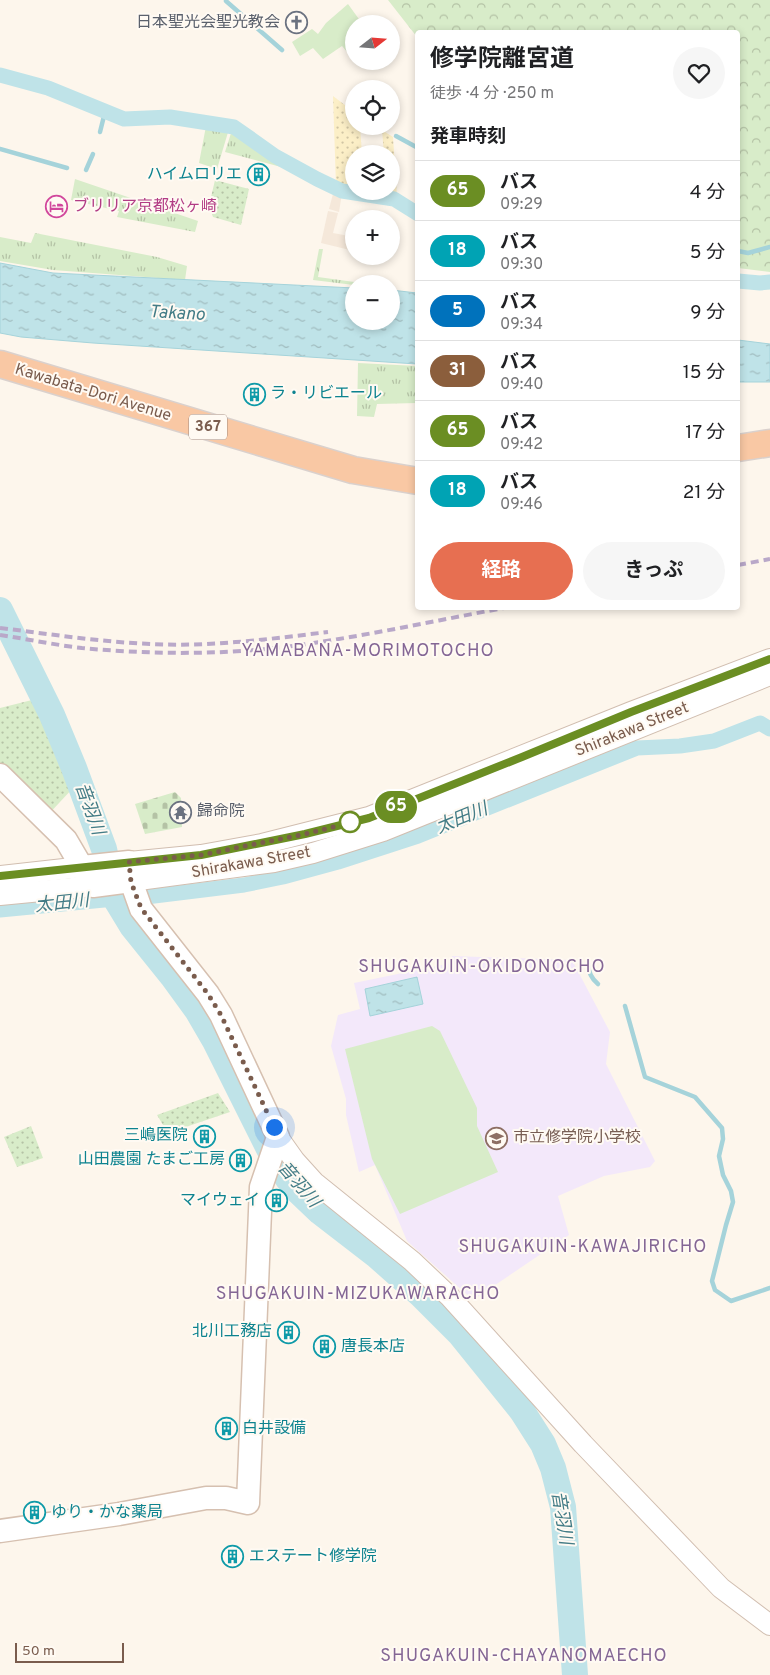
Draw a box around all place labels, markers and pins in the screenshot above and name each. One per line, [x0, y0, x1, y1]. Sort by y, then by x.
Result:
church icon: 日本聖光会聖光教会 [284, 11, 308, 35]
place label: 日本聖光会聖光教会 [136, 13, 280, 33]
building icon: ハイムロリエ [246, 163, 270, 187]
place label: ハイムロリエ [147, 165, 242, 185]
hotel icon: ブリリア京都松ヶ崎 [45, 195, 69, 219]
place label: ブリリア京都松ヶ崎 [73, 197, 217, 217]
building icon: ラ・リビエール [242, 382, 266, 406]
place label: ラ・リビエール [270, 384, 382, 404]
temple icon: 歸命院 [169, 800, 193, 824]
place label: 歸命院 [197, 802, 245, 822]
unlabelled marker [339, 811, 361, 833]
building icon: 三嶋医院 [192, 1124, 216, 1148]
place label: 三嶋医院 [124, 1126, 188, 1146]
school or university icon: 市立修学院小学校 [485, 1126, 509, 1150]
place label: 市立修学院小学校 [513, 1128, 641, 1148]
building icon: 山田農園 たまご工房 [229, 1148, 253, 1172]
place label: 山田農園 たまご工房 [78, 1150, 225, 1170]
building icon: マイウェイ [264, 1189, 288, 1213]
place label: マイウェイ [180, 1191, 260, 1211]
building icon: 北川工務店 [276, 1320, 300, 1344]
place label: 北川工務店 [192, 1322, 272, 1342]
building icon: 唐長本店 [313, 1335, 337, 1359]
place label: 唐長本店 [341, 1337, 405, 1357]
building icon: 白井設備 [214, 1417, 238, 1441]
place label: 白井設備 [242, 1419, 306, 1439]
building icon: ゆり・かな薬局 [23, 1501, 47, 1525]
place label: ゆり・かな薬局 [51, 1503, 163, 1523]
building icon: エステート修学院 [221, 1545, 245, 1569]
place label: エステート修学院 [249, 1547, 377, 1567]

